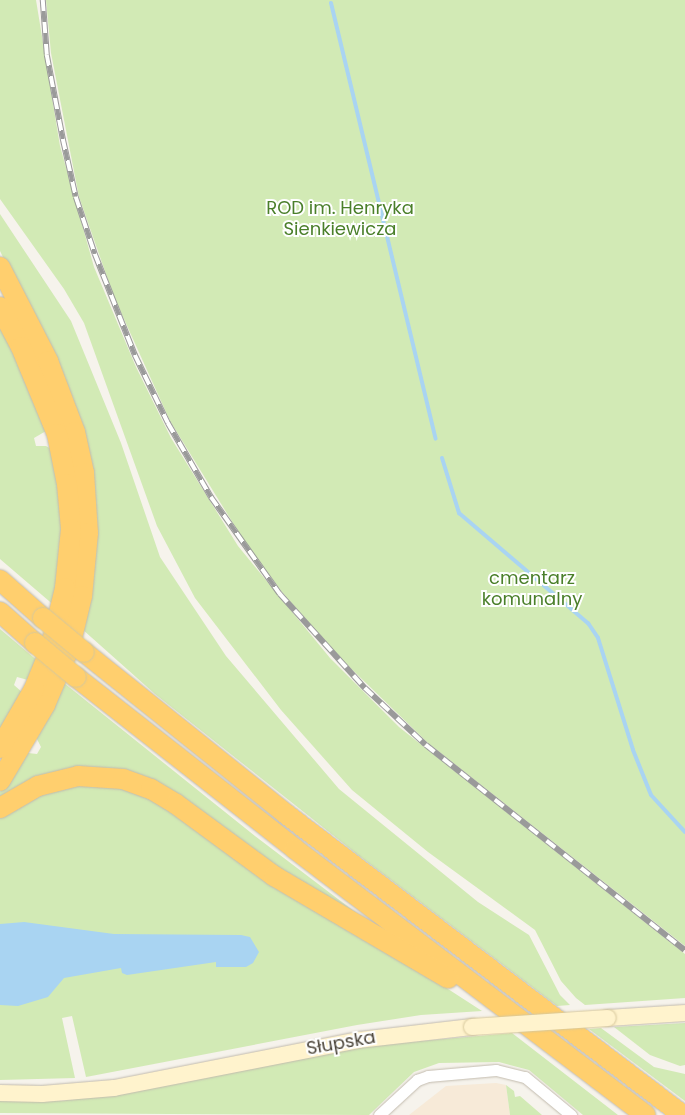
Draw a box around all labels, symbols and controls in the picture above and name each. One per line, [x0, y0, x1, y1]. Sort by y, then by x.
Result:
park label: ROD im. Henryka Sienkiewicza [266, 198, 414, 240]
park label: cmentarz komunalny [482, 568, 582, 610]
street label: Słupska [305, 1026, 377, 1060]

